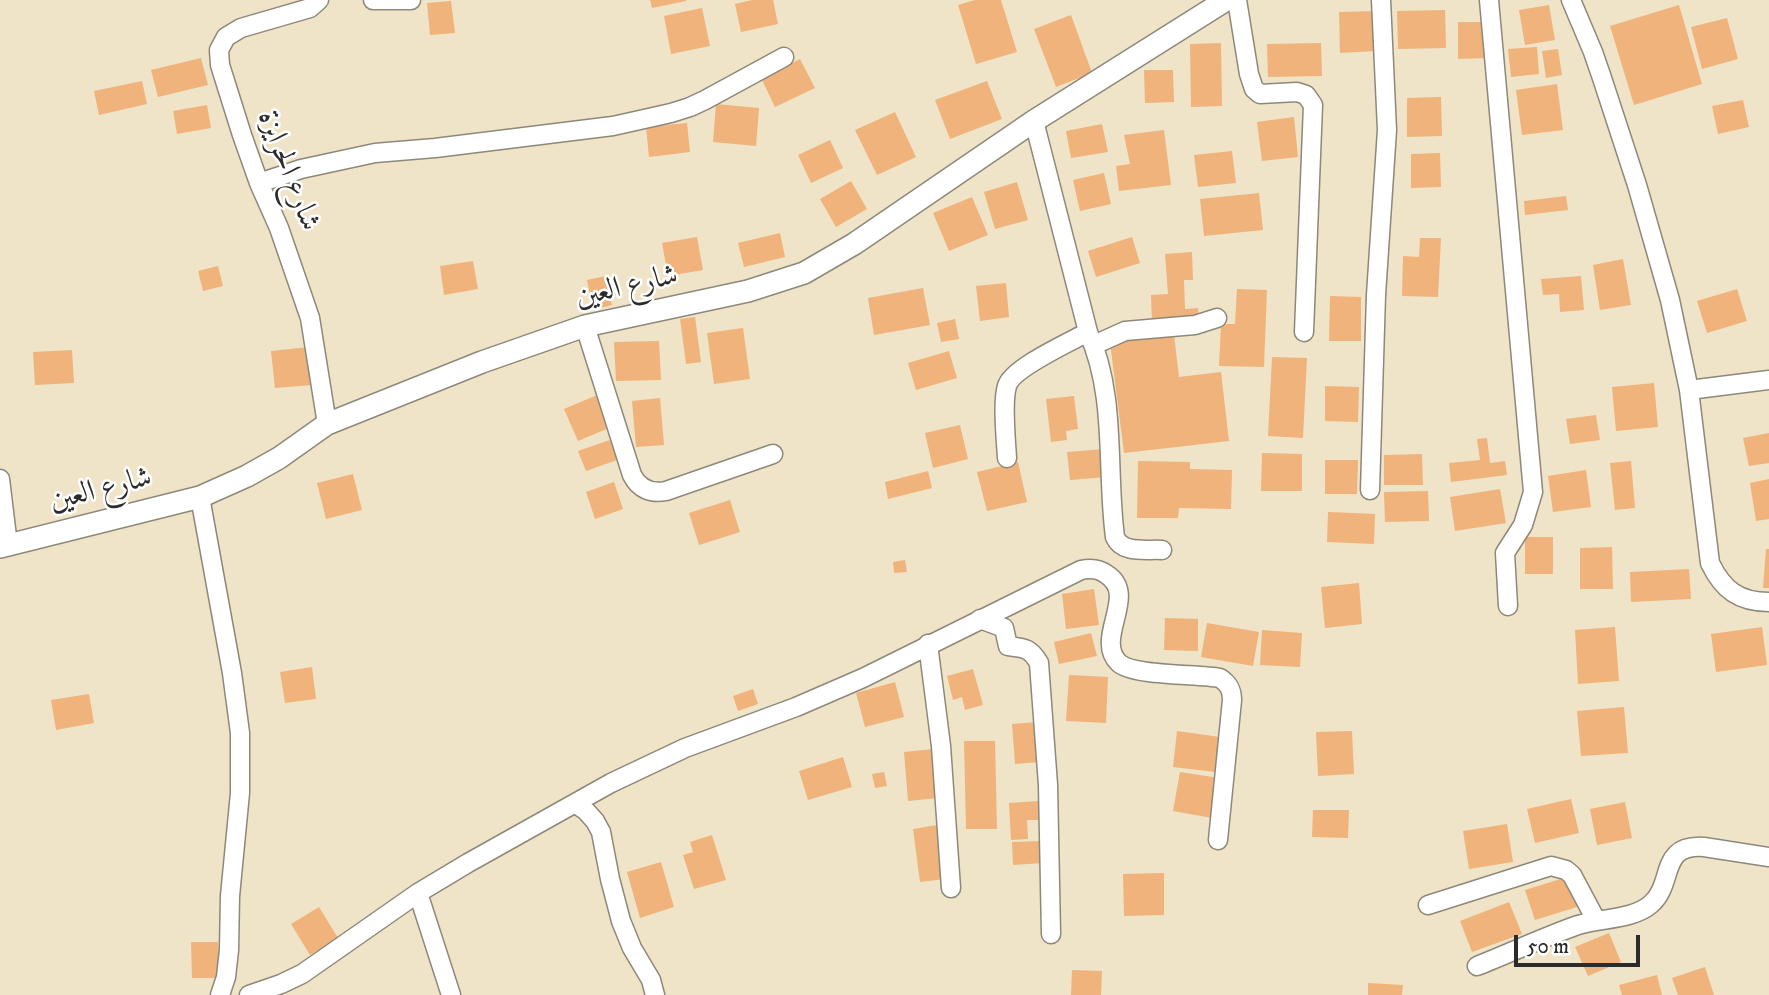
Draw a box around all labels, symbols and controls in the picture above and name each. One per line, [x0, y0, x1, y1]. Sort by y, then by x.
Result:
street label: شارع الحرايزة [248, 106, 326, 236]
street label: شارع العين [572, 259, 682, 317]
street label: شارع العين [46, 461, 156, 521]
scale bar [1517, 922, 1643, 966]
text: 50 m [1527, 934, 1569, 960]

